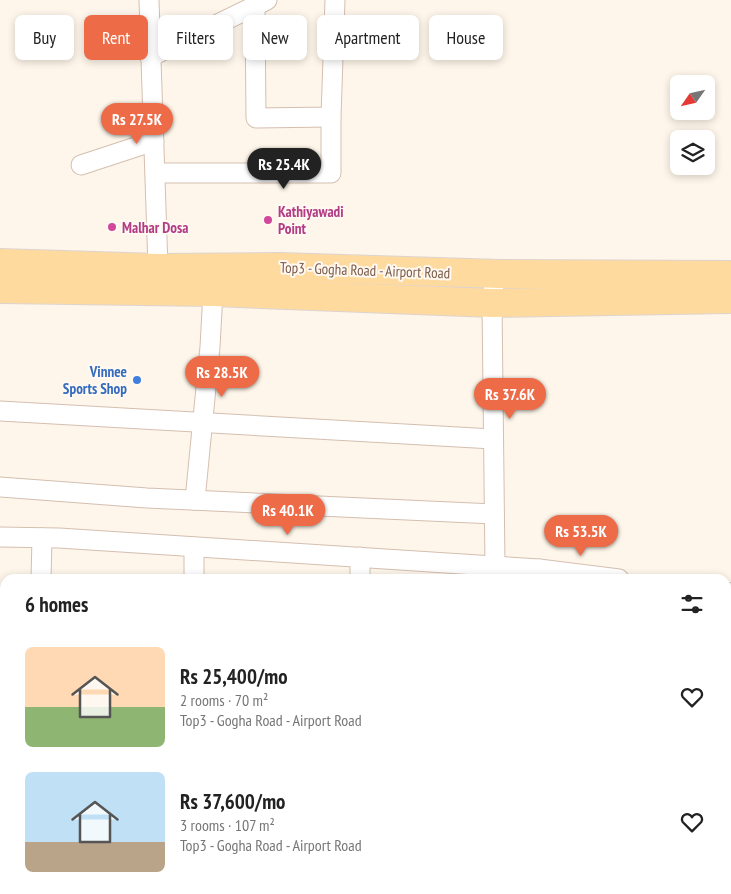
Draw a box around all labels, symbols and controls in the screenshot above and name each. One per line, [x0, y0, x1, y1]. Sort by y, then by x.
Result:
chip: Buy [15, 15, 74, 60]
chip: Rent [84, 15, 148, 60]
chip: Filters [158, 15, 233, 60]
chip: New [243, 15, 307, 60]
chip: Apartment [317, 15, 419, 60]
chip: House [429, 15, 503, 60]
north arrow [670, 75, 715, 120]
map controls [670, 75, 715, 175]
pin: Rs 27.5K [85, 102, 189, 145]
text: Rs 27.5K [112, 109, 162, 129]
button: layers [670, 130, 715, 175]
pin: Rs 25.4K [232, 148, 336, 190]
text: Rs 25.4K [258, 154, 310, 174]
place label: Kathiyawadi Point [278, 202, 344, 238]
marker: Kathiyawadi Point [262, 214, 274, 226]
place label: Malhar Dosa [122, 218, 188, 237]
marker: Malhar Dosa [106, 221, 118, 233]
street label: Top3 - Gogha Road - Airport Road [280, 258, 450, 282]
pin: Rs 28.5K [170, 356, 274, 398]
place label: Vinnee Sports Shop [63, 362, 127, 398]
text: Rs 28.5K [196, 362, 248, 382]
marker: Vinnee Sports Shop [131, 374, 143, 386]
pin: Rs 37.6K [458, 378, 562, 420]
text: Rs 37.6K [485, 384, 535, 404]
pin: Rs 40.1K [236, 494, 340, 536]
text: Rs 40.1K [262, 500, 314, 520]
pin: Rs 53.5K [529, 514, 633, 557]
text: Rs 53.5K [555, 521, 607, 541]
icon: filters [678, 590, 706, 618]
text: 6 homes [25, 591, 88, 618]
text: Rs 25,400/mo [180, 663, 288, 690]
icon: home [65, 667, 125, 727]
icon: heart [678, 683, 706, 711]
text: 2 rooms · 70 m² [180, 690, 268, 710]
text: Top3 - Gogha Road - Airport Road [180, 710, 362, 730]
text: Rs 37,600/mo [180, 788, 285, 815]
icon: home [65, 792, 125, 852]
icon: heart [678, 808, 706, 836]
text: 3 rooms · 107 m² [180, 815, 275, 835]
text: Top3 - Gogha Road - Airport Road [180, 835, 362, 855]

